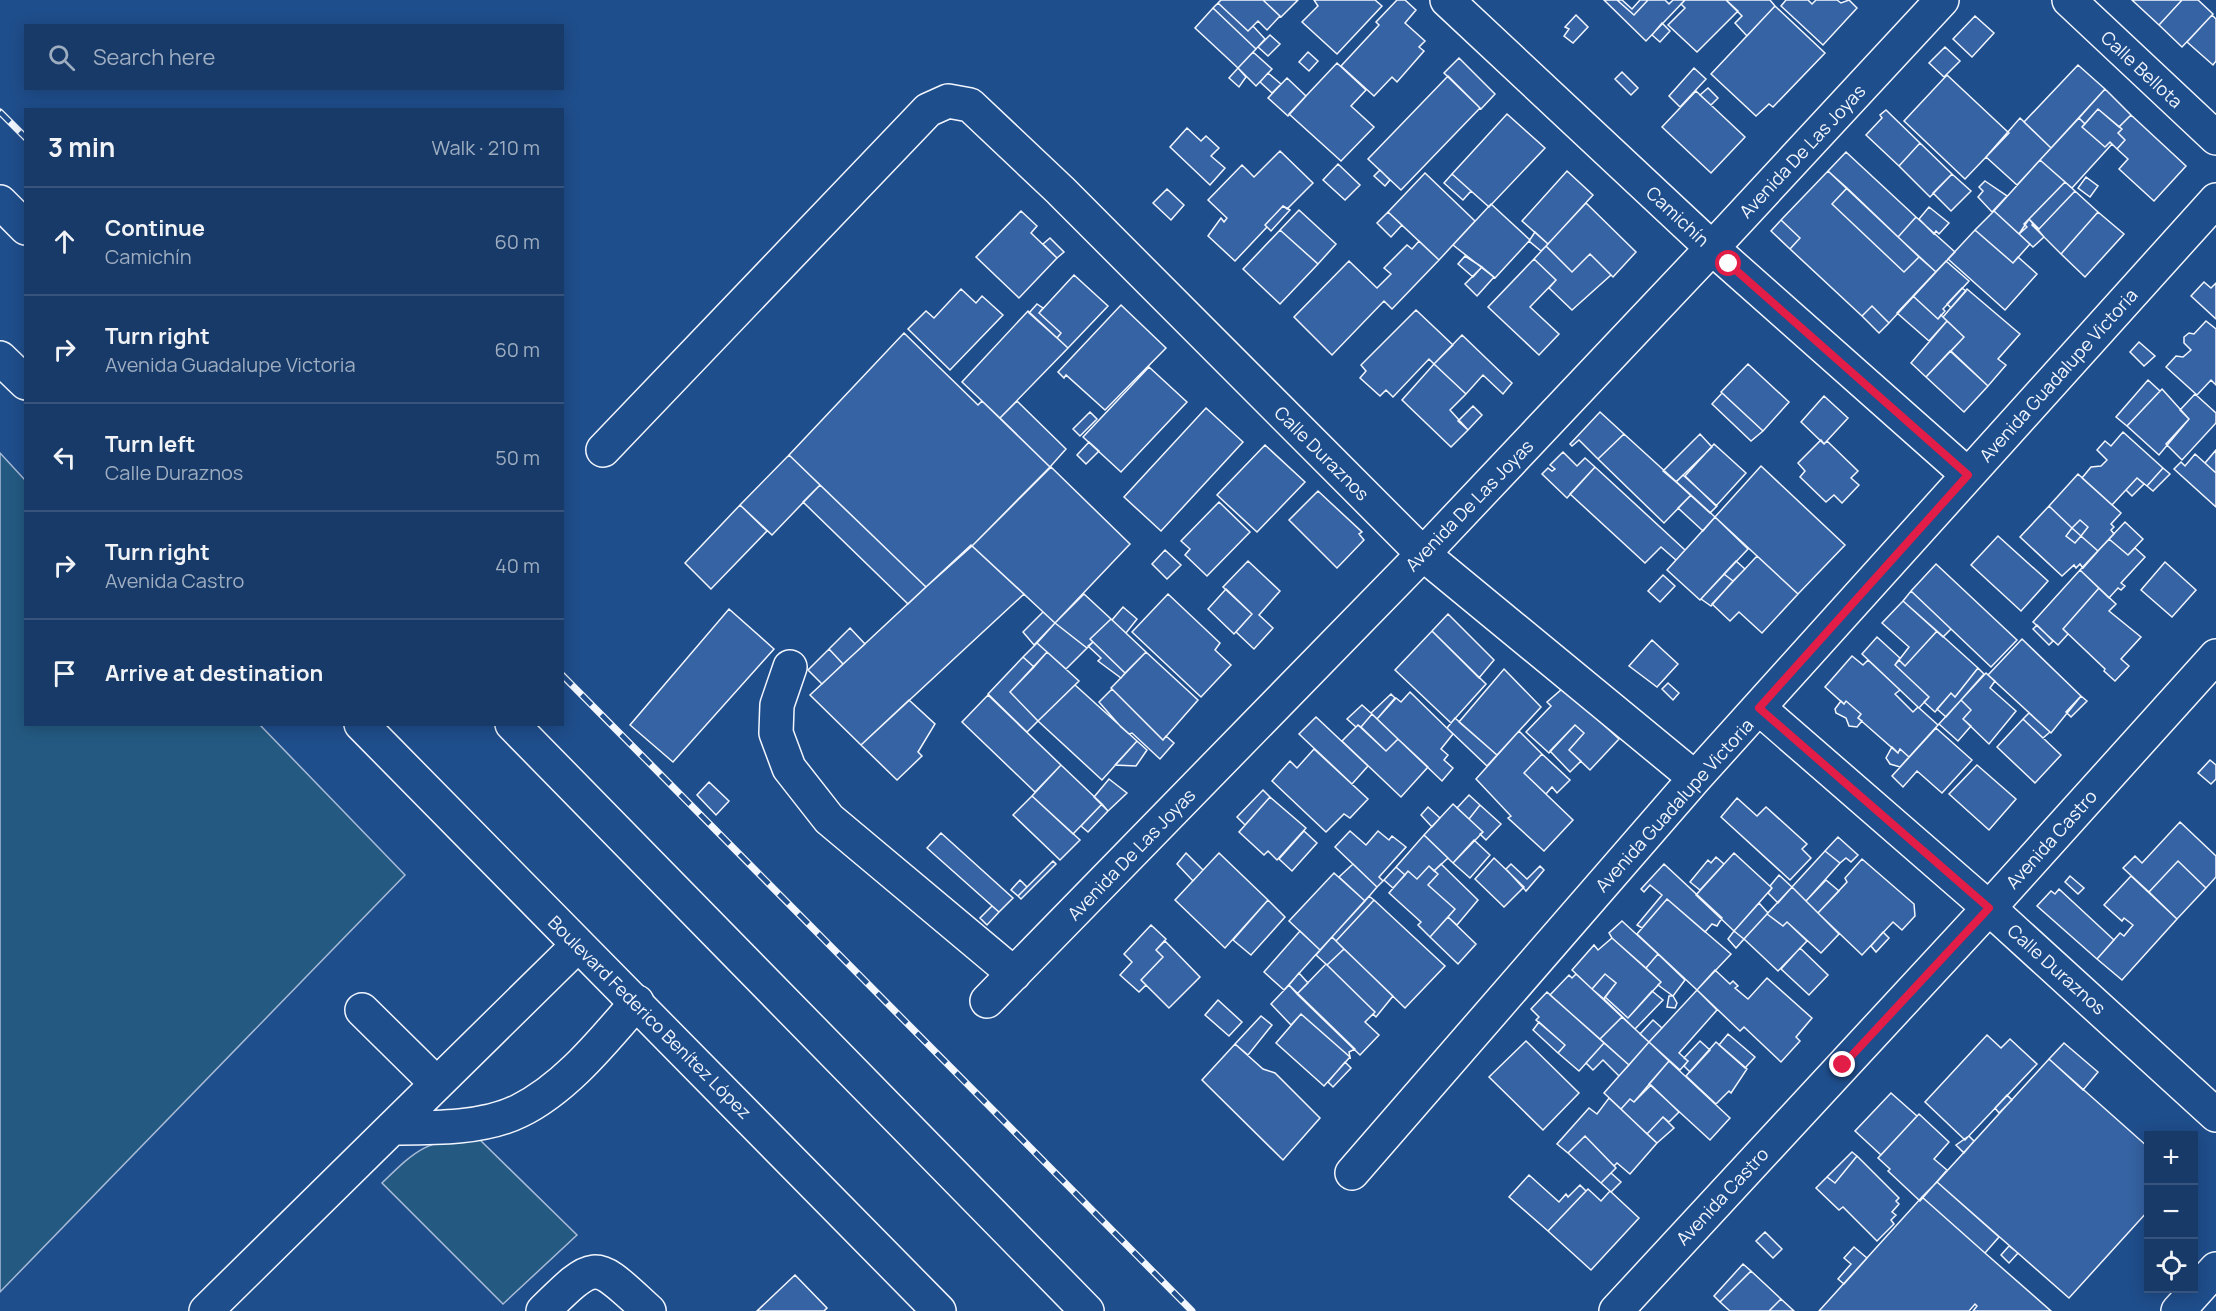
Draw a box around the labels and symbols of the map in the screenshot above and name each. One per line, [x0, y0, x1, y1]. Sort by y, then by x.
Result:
street label: Calle Bellota [2096, 25, 2188, 113]
street label: Avenida De Las Joyas [1734, 79, 1870, 223]
street label: Camichín [1641, 181, 1715, 251]
route start [1715, 250, 1741, 276]
street label: Avenida Guadalupe Victoria [1974, 283, 2142, 467]
street label: Calle Duraznos [1270, 401, 1374, 505]
street label: Avenida De Las Joyas [1400, 434, 1538, 576]
street label: Avenida Guadalupe Victoria [1590, 713, 1758, 897]
street label: Avenida De Las Joyas [1062, 783, 1200, 925]
street label: Avenida Castro [2000, 784, 2102, 894]
street label: Boulevard Federico Benítez López [543, 910, 757, 1124]
street label: Calle Duraznos [2003, 918, 2111, 1020]
route end [1829, 1051, 1855, 1077]
street label: Avenida Castro [1670, 1142, 1774, 1250]

